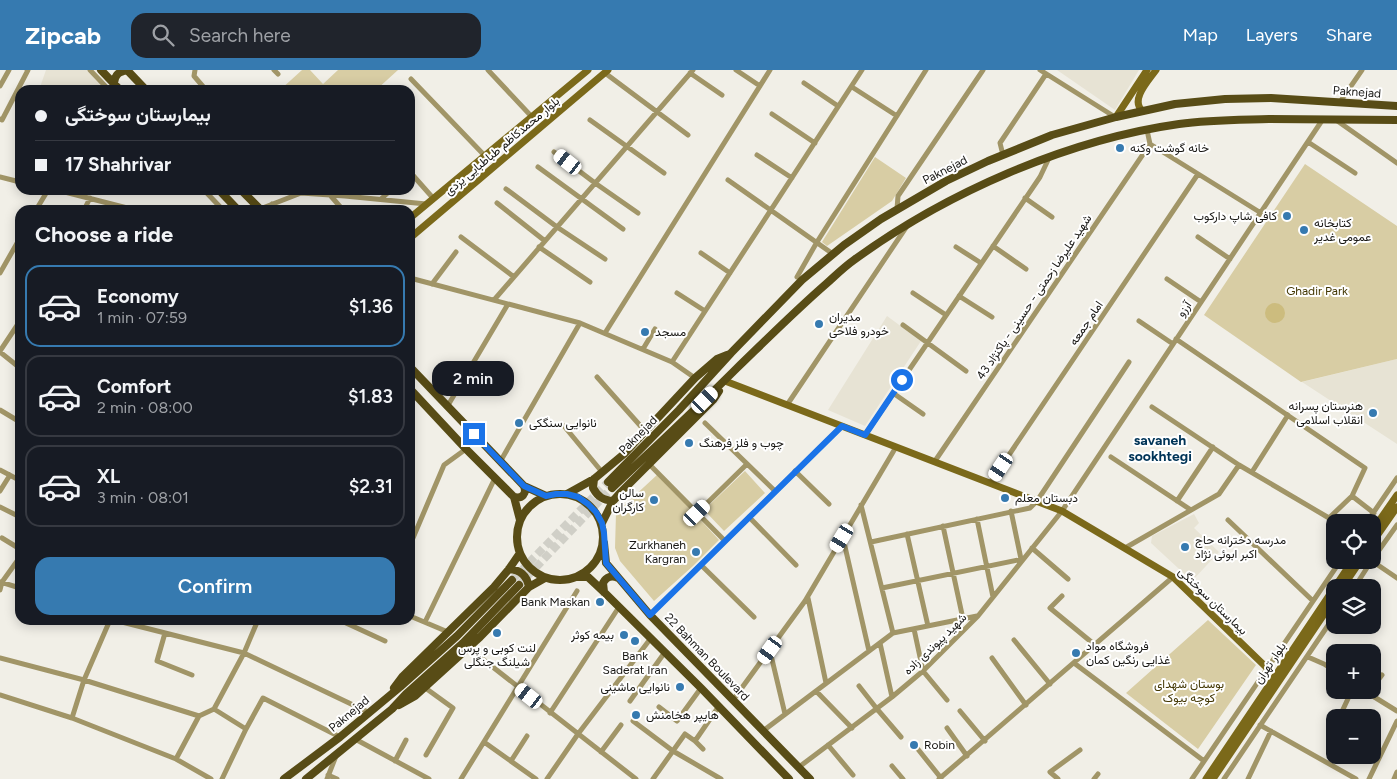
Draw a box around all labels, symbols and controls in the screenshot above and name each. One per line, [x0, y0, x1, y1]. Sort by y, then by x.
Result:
search box [131, 13, 481, 58]
text: Zipcab [25, 21, 101, 50]
icon: search [149, 21, 177, 49]
text: Search here [189, 24, 291, 47]
text: Map [1183, 24, 1218, 46]
text: Layers [1246, 24, 1298, 46]
text: Share [1326, 24, 1372, 46]
street label: Paknejad [1332, 83, 1382, 101]
street label: بلوار محمدکاظم طباطبایی یزدی [442, 94, 563, 199]
text: بیمارستان سوختگی [65, 103, 211, 126]
place label: خانه گوشت وکنه [1130, 141, 1209, 156]
marker: خانه گوشت وکنه [1114, 142, 1126, 154]
car [551, 147, 584, 177]
text: 17 Shahrivar [65, 153, 171, 176]
street label: Paknejad [920, 153, 970, 187]
place label: کافی شاپ دارکوب [1194, 209, 1277, 224]
marker: کافی شاپ دارکوب [1281, 210, 1293, 222]
street label: شهید علیرضا زحمتی - حسینی - پاکنژاد 43 [973, 212, 1095, 383]
place label: کتابخانه عمومی غدیر [1313, 216, 1371, 245]
text: Choose a ride [35, 221, 173, 248]
marker: کتابخانه عمومی غدیر [1298, 224, 1310, 236]
icon: car [37, 284, 82, 329]
park label: Ghadir Park [1286, 284, 1348, 298]
text: Economy [97, 285, 179, 308]
text: $1.36 [349, 295, 393, 318]
street label: آرزو [1174, 297, 1196, 320]
street label: امام جمعه [1066, 298, 1107, 348]
text: 1 min · 07:59 [97, 308, 187, 327]
place label: مدیران خودرو فلاحی [829, 310, 889, 339]
marker: مدیران خودرو فلاحی [813, 318, 825, 330]
place label: مسجد [655, 325, 686, 339]
marker: مسجد [639, 326, 651, 338]
callout: 2 min [433, 362, 515, 396]
text: 2 min [453, 369, 493, 388]
route start [891, 369, 913, 391]
icon: car [37, 374, 82, 419]
text: Comfort [97, 375, 172, 398]
car [689, 384, 720, 416]
text: $1.83 [348, 385, 393, 408]
text: 2 min · 08:00 [97, 398, 193, 417]
place label: هنرستان پسرانه انقلاب اسلامی [1289, 399, 1363, 428]
marker: هنرستان پسرانه انقلاب اسلامی [1367, 407, 1379, 419]
street label: Paknejad [616, 413, 660, 457]
place label: نانوایی سنگکی [529, 416, 597, 431]
marker: نانوایی سنگکی [513, 417, 525, 429]
route end [463, 423, 485, 445]
district label: savaneh sookhtegi [1128, 432, 1192, 465]
place label: چوب و فلز فرهنگ [699, 436, 784, 451]
marker: چوب و فلز فرهنگ [683, 437, 695, 449]
car [986, 450, 1015, 484]
icon: car [37, 464, 82, 509]
text: XL [97, 465, 120, 488]
text: $2.31 [349, 475, 393, 498]
place label: سالن کارگران [612, 486, 644, 515]
text: 3 min · 08:01 [97, 488, 189, 507]
place label: دبستان معلم [1015, 491, 1078, 506]
marker: دبستان معلم [999, 492, 1011, 504]
marker: سالن کارگران [648, 494, 660, 506]
car [680, 497, 713, 529]
map controls [1326, 514, 1381, 764]
button: locate [1326, 514, 1381, 569]
car [827, 521, 856, 555]
place label: مدرسه دخترانه حاج اکبر ابوئی نژاد [1195, 533, 1286, 562]
place label: Zurkhaneh Kargran [629, 538, 686, 566]
marker: مدرسه دخترانه حاج اکبر ابوئی نژاد [1179, 541, 1191, 553]
marker: Zurkhaneh Kargran [690, 546, 702, 558]
button: Confirm [35, 557, 395, 615]
street label: بیمارستان سوختگی [1175, 564, 1250, 638]
button: layers [1326, 579, 1381, 634]
place label: Bank Maskan [521, 595, 590, 609]
marker: Bank Maskan [594, 596, 606, 608]
street label: 22 Bahman Boulevard [662, 610, 752, 704]
street label: شهید پیوندی زاده [901, 610, 970, 678]
marker: لنت کوبی و پرس شیلنگ‌ جنگلی [491, 627, 503, 639]
place label: بیمه کوثر [570, 628, 614, 643]
marker: بیمه کوثر [618, 629, 630, 641]
car [755, 633, 784, 667]
marker: Bank Saderat Iran [629, 635, 641, 647]
place label: فروشگاه مواد غذایی رنگین کمان [1086, 639, 1170, 668]
street label: بلوار تهران [1251, 640, 1290, 687]
place label: لنت کوبی و پرس شیلنگ‌ جنگلی [458, 641, 536, 670]
button: + [1326, 644, 1381, 699]
marker: فروشگاه مواد غذایی رنگین کمان [1070, 647, 1082, 659]
place label: Bank Saderat Iran [603, 649, 668, 677]
park label: بوستان شهدای کوچه بیوک [1154, 677, 1224, 706]
place label: نانوایی ماشینی [601, 680, 670, 695]
car [512, 681, 545, 711]
marker: نانوایی ماشینی [674, 681, 686, 693]
street label: Paknejad [326, 693, 372, 735]
place label: هایپر هخامنش [646, 708, 719, 723]
marker: هایپر هخامنش [630, 709, 642, 721]
button: − [1326, 709, 1381, 764]
place label: Robin [924, 738, 955, 752]
marker: Robin [908, 739, 920, 751]

